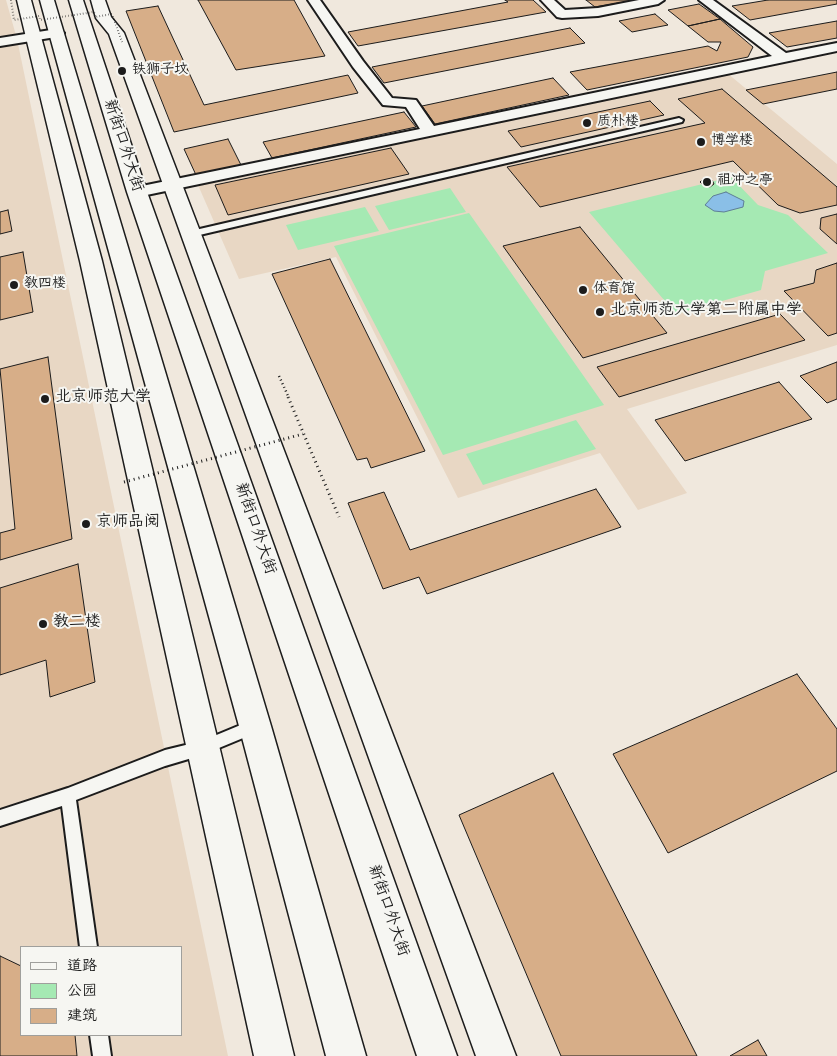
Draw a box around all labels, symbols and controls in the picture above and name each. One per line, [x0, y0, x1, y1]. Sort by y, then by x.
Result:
place label: 铁狮子坟 [132, 63, 188, 79]
marker: 铁狮子坟 [116, 65, 128, 77]
street label: 新街口外大街 [98, 97, 146, 195]
place label: 质朴楼 [597, 115, 639, 131]
marker: 质朴楼 [581, 117, 593, 129]
place label: 博学楼 [711, 134, 753, 150]
marker: 博学楼 [695, 136, 707, 148]
place label: 祖冲之亭 [717, 174, 773, 190]
marker: 祖冲之亭 [701, 176, 713, 188]
place label: 教四楼 [24, 277, 66, 293]
marker: 教四楼 [8, 279, 20, 291]
place label: 体育馆 [593, 282, 635, 298]
marker: 体育馆 [577, 284, 589, 296]
place label: 北京师范大学第二附属中学 [610, 302, 802, 322]
marker: 北京师范大学第二附属中学 [594, 306, 606, 318]
place label: 北京师范大学 [55, 389, 151, 409]
marker: 北京师范大学 [39, 393, 51, 405]
street label: 新街口外大街 [229, 480, 279, 578]
place label: 京师品阅 [96, 514, 160, 534]
marker: 京师品阅 [80, 518, 92, 530]
place label: 教二楼 [53, 614, 101, 634]
marker: 教二楼 [37, 618, 49, 630]
street label: 新街口外大街 [362, 862, 412, 960]
legend [20, 946, 182, 1036]
text: 道路 [67, 958, 97, 976]
text: 公园 [67, 983, 97, 1001]
text: 建筑 [67, 1008, 97, 1026]

